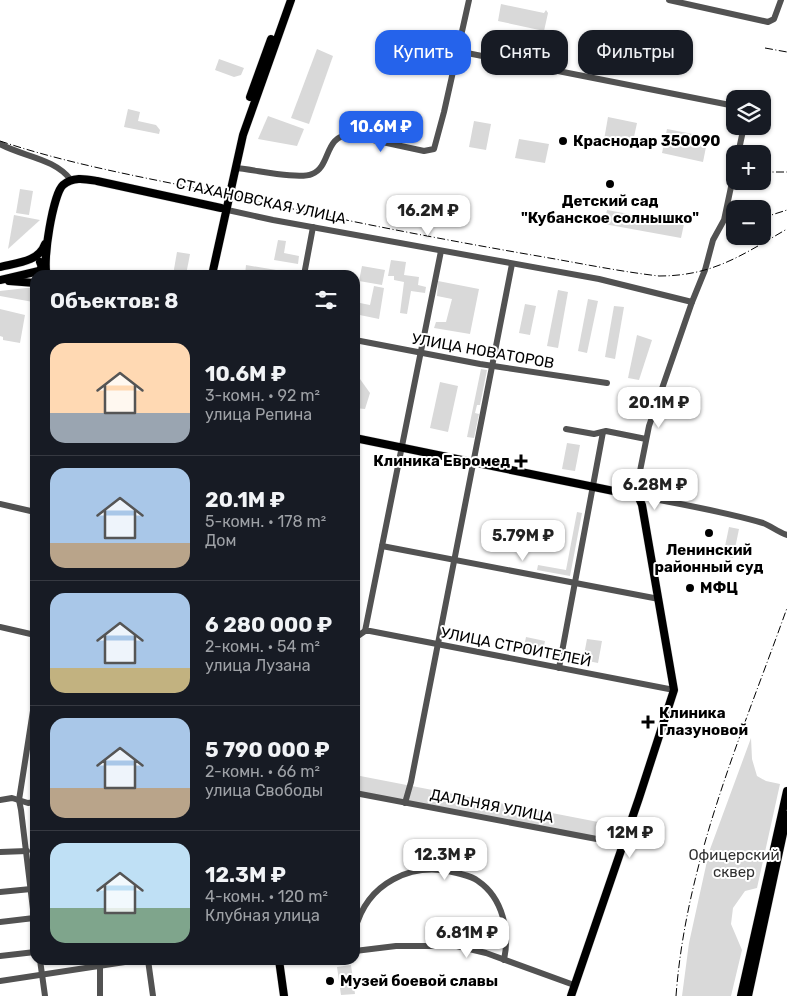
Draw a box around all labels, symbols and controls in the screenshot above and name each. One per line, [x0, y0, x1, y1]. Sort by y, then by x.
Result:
chip: Купить [375, 30, 471, 75]
chip: Снять [481, 30, 568, 75]
chip: Фильтры [578, 30, 693, 75]
map controls [726, 90, 771, 245]
button: layers [726, 90, 771, 135]
pin: 10.6M ₽ [335, 110, 427, 153]
text: 10.6M ₽ [350, 117, 412, 136]
place label: Краснодар 350090 [573, 132, 721, 150]
marker: Краснодар 350090 [557, 135, 569, 147]
button: + [726, 145, 771, 190]
street label: СТАХАНОВСКАЯ УЛИЦА [174, 174, 348, 228]
marker: Детский сад "Кубанское солнышко" [604, 178, 616, 190]
place label: Детский сад "Кубанское солнышко" [521, 192, 699, 227]
pin: 16.2M ₽ [382, 194, 474, 237]
button: − [726, 200, 771, 245]
text: 16.2M ₽ [397, 201, 459, 220]
icon: filters [312, 286, 340, 314]
text: Объектов: 8 [50, 288, 179, 313]
street label: УЛИЦА НОВАТОРОВ [410, 330, 556, 372]
text: 10.6M ₽ [205, 361, 286, 386]
icon: home [90, 363, 150, 423]
text: 3-комн. · 92 m² [205, 386, 320, 405]
pin: 20.1M ₽ [613, 386, 705, 429]
text: 20.1M ₽ [629, 393, 689, 412]
text: улица Репина [205, 405, 312, 424]
place label: Клиника Евромед [373, 452, 510, 470]
marker: Клиника Евромед [514, 454, 528, 468]
pin: 6.28M ₽ [609, 468, 701, 511]
text: 6.28M ₽ [623, 475, 687, 494]
text: 20.1M ₽ [205, 487, 285, 512]
icon: home [90, 488, 150, 548]
text: 5-комн. · 178 m² [205, 512, 326, 531]
pin: 5.79M ₽ [477, 520, 569, 562]
text: 5.79M ₽ [492, 526, 554, 545]
marker: Ленинский районный суд [703, 527, 715, 539]
text: Дом [205, 531, 236, 550]
place label: Ленинский районный суд [655, 541, 764, 576]
place label: МФЦ [700, 579, 738, 597]
marker: МФЦ [684, 582, 696, 594]
text: 6 280 000 ₽ [205, 612, 332, 637]
icon: home [90, 613, 150, 673]
street label: УЛИЦА СТРОИТЕЛЕЙ [439, 624, 593, 670]
text: 2-комн. · 54 m² [205, 637, 320, 656]
text: улица Лузана [205, 656, 311, 675]
place label: Клиника Глазуновой [659, 704, 748, 739]
marker: Клиника Глазуновой [641, 715, 655, 729]
text: 5 790 000 ₽ [205, 737, 330, 762]
icon: home [90, 738, 150, 798]
text: 2-комн. · 66 m² [205, 762, 320, 781]
text: улица Свободы [205, 781, 323, 800]
street label: ДАЛЬНЯЯ УЛИЦА [429, 785, 555, 827]
pin: 12M ₽ [595, 816, 665, 859]
text: 12M ₽ [607, 823, 653, 842]
pin: 12.3M ₽ [399, 838, 491, 881]
text: 12.3M ₽ [414, 845, 476, 864]
park label: Офицерский сквер [688, 846, 780, 881]
text: 12.3M ₽ [205, 862, 286, 887]
icon: home [90, 863, 150, 923]
text: 4-комн. · 120 m² [205, 887, 328, 906]
text: Клубная улица [205, 906, 320, 925]
pin: 6.81M ₽ [421, 916, 513, 959]
text: 6.81M ₽ [436, 923, 498, 942]
place label: Музей боевой славы [340, 972, 498, 990]
marker: Музей боевой славы [324, 975, 336, 987]

